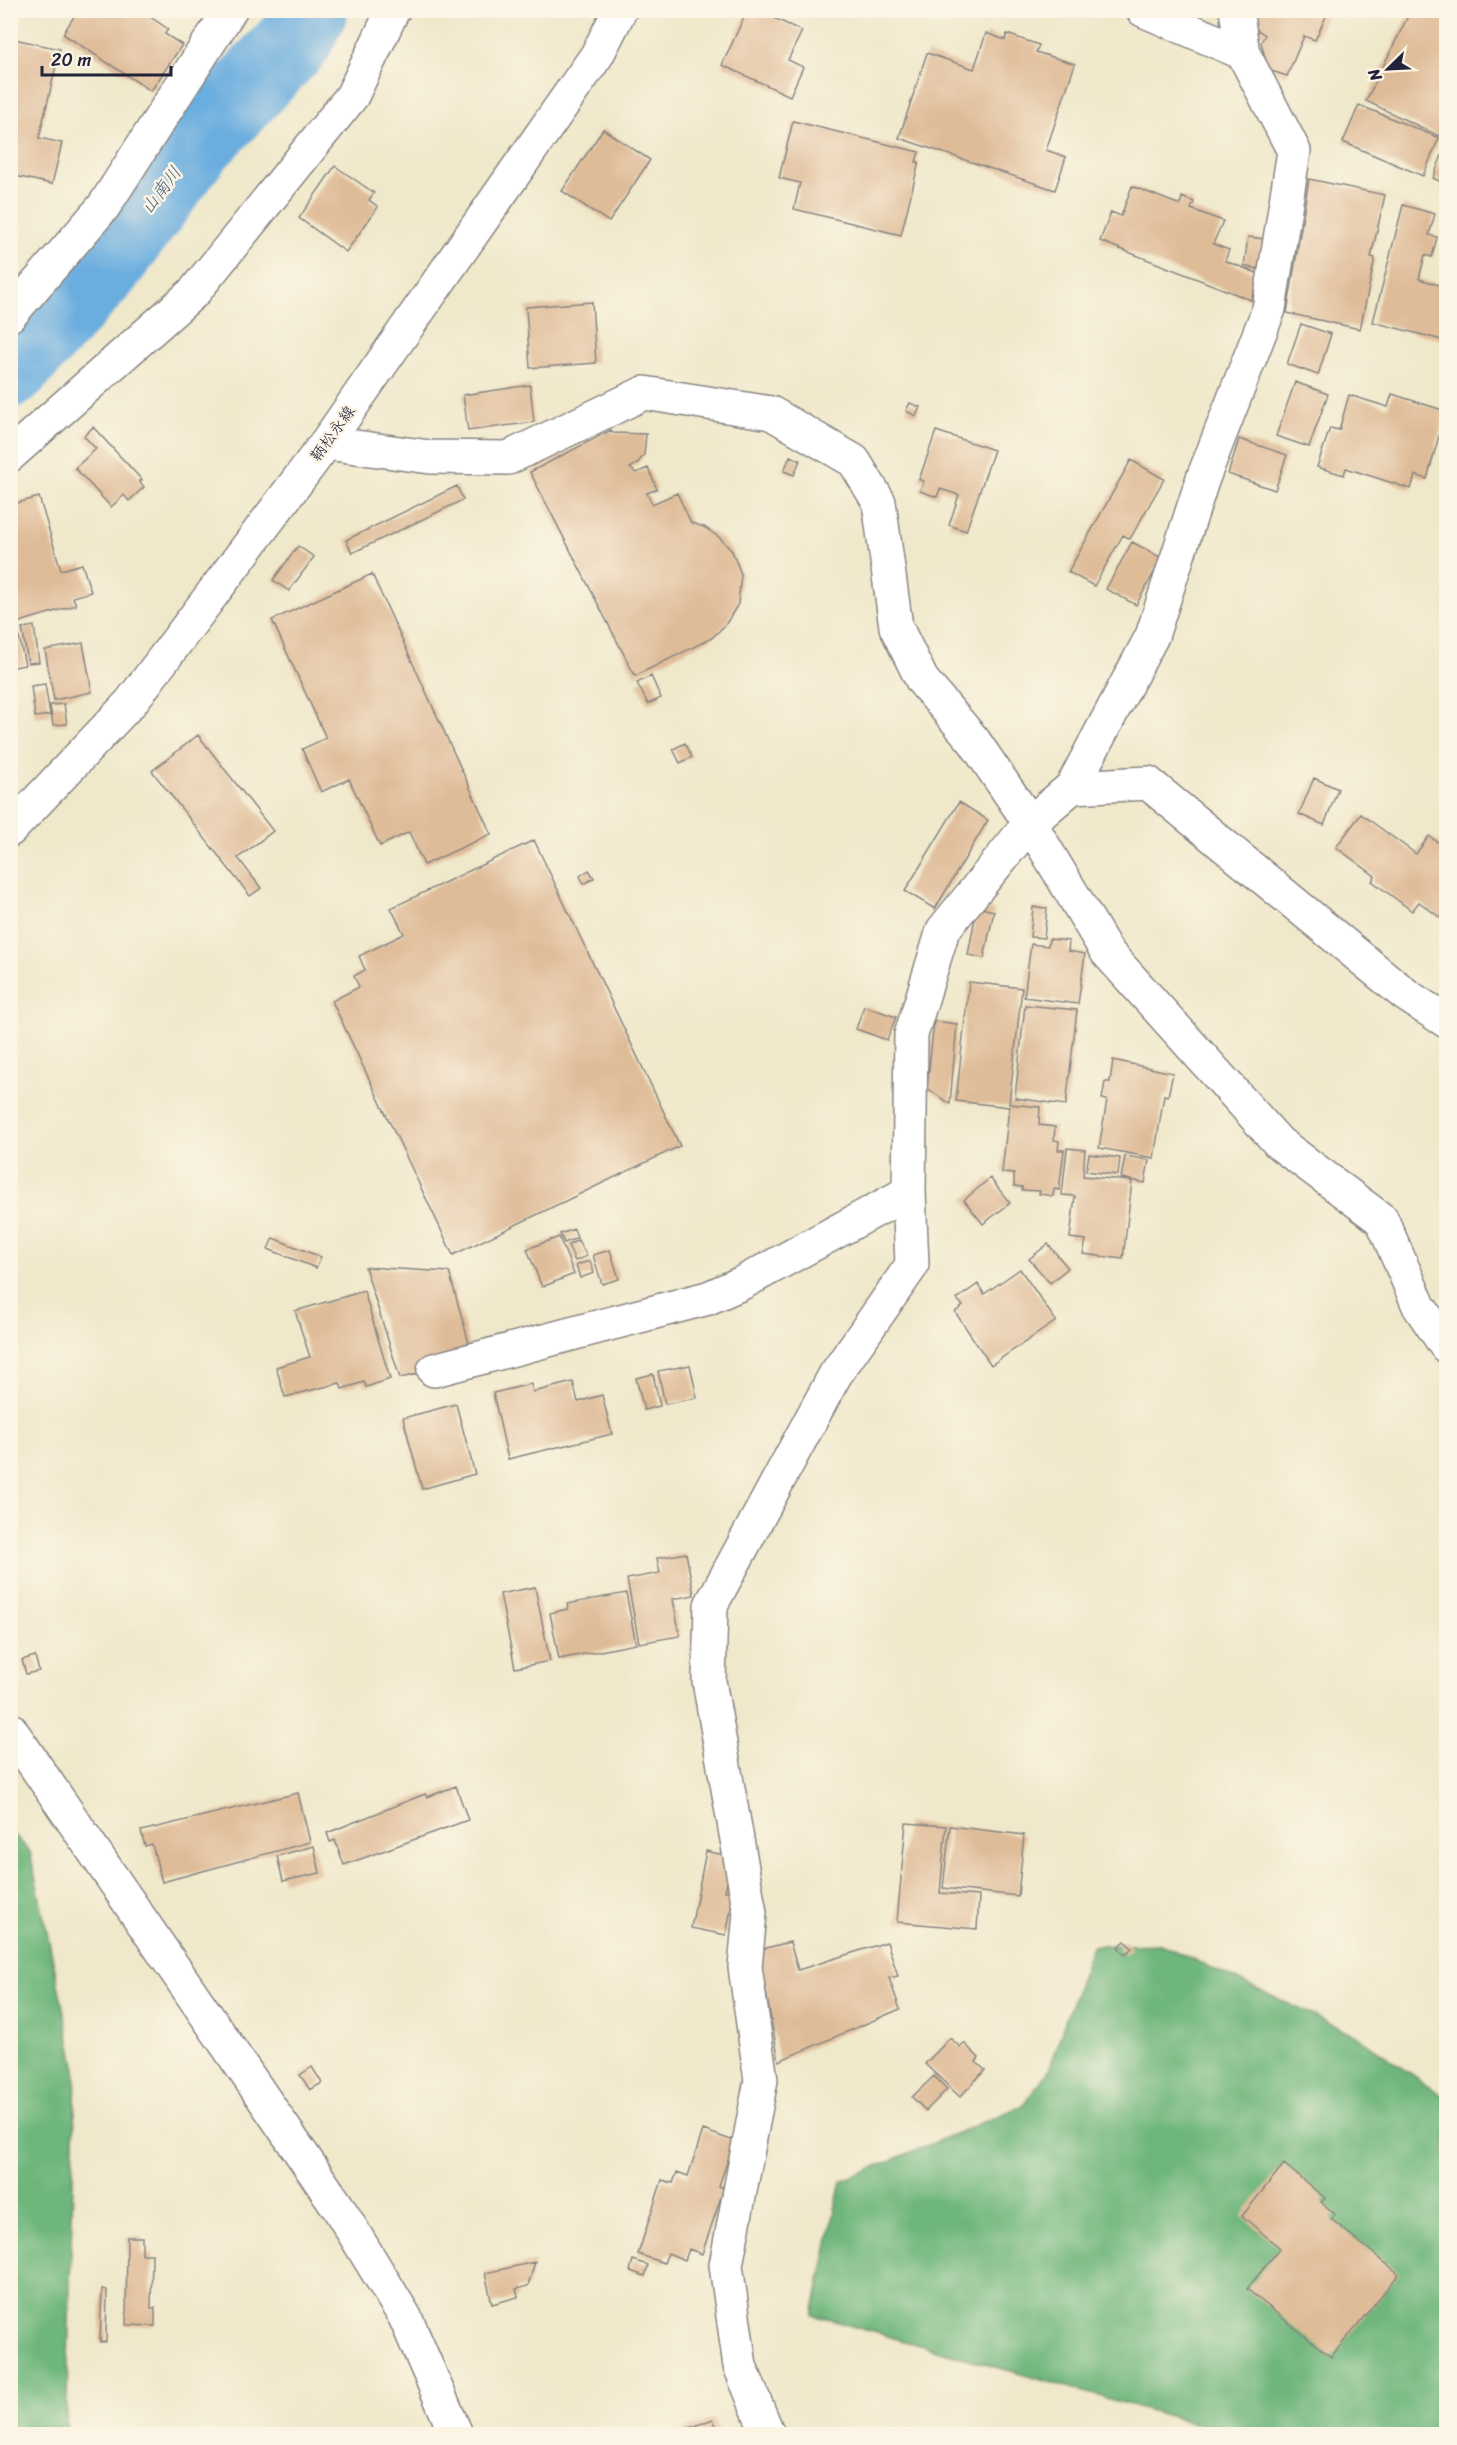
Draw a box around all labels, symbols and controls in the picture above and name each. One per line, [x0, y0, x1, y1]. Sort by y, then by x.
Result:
scale bar [42, 39, 171, 77]
north arrow [1358, 39, 1418, 99]
text: 20 m [51, 44, 91, 76]
text: N [1359, 63, 1391, 87]
water label: 山南川 [132, 159, 190, 221]
street label: 鞆松永線 [302, 399, 363, 468]

